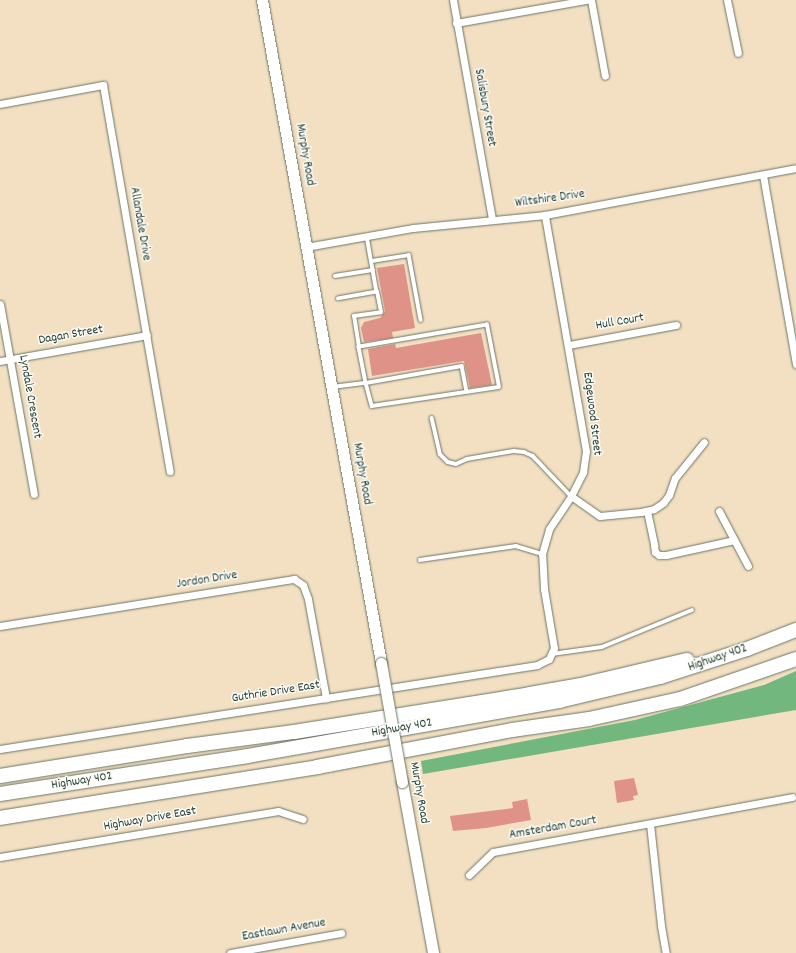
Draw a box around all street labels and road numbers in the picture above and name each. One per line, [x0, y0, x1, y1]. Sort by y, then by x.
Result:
street label: Salisbury Street [469, 68, 499, 148]
street label: Murphy Road [291, 123, 317, 187]
street label: Allandale Drive [125, 186, 153, 262]
street label: Wiltshire Drive [514, 187, 586, 213]
street label: Hull Court [595, 311, 645, 335]
street label: Dagan Street [38, 323, 104, 349]
street label: Lyndale Crescent [14, 354, 44, 440]
street label: Edgewood Street [578, 371, 604, 457]
street label: Murphy Road [348, 442, 374, 506]
street label: Jordon Drive [176, 569, 238, 593]
street label: Highway 402 [686, 642, 750, 676]
street label: Guthrie Drive East [231, 678, 321, 708]
street label: Highway 402 [370, 716, 434, 742]
street label: Murphy Road [405, 761, 431, 825]
street label: Highway 402 [50, 769, 114, 795]
street label: Highway Drive East [103, 804, 197, 836]
street label: Amsterdam Court [508, 814, 598, 844]
street label: Eastlawn Avenue [241, 916, 327, 946]

